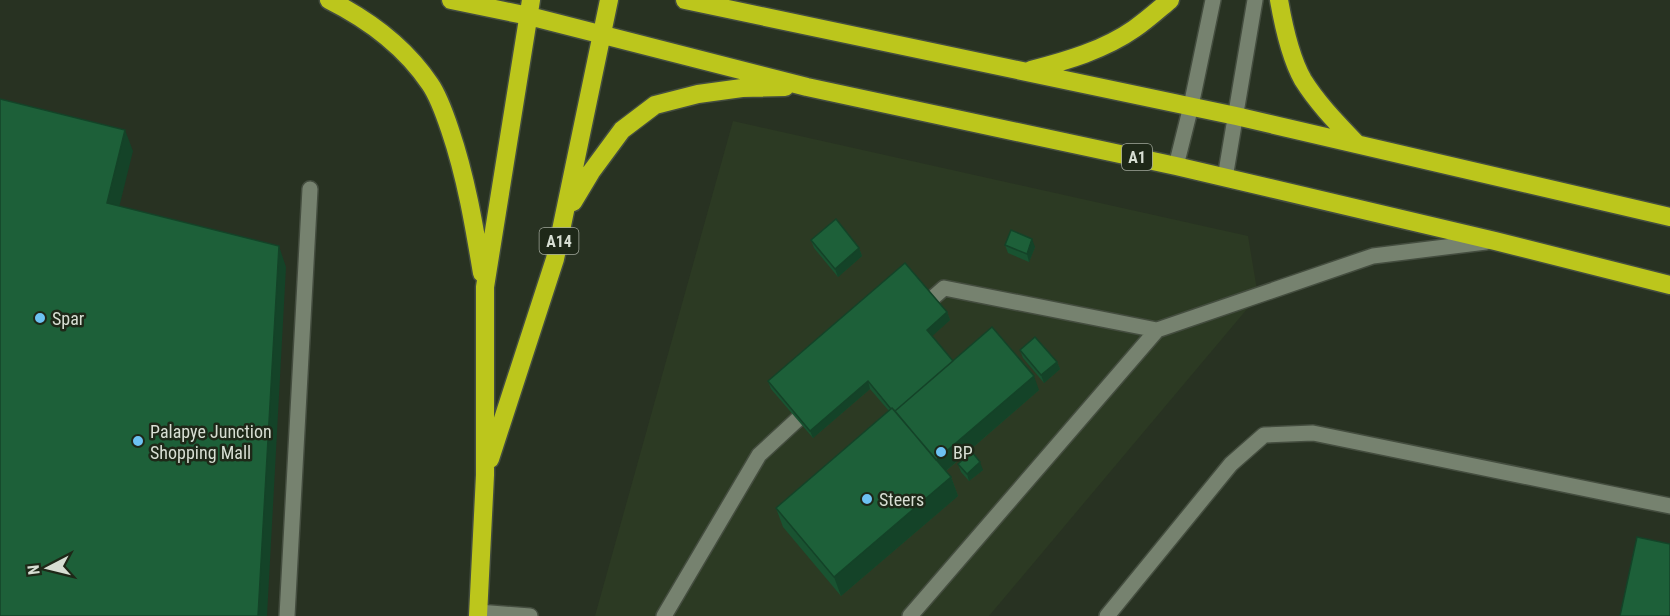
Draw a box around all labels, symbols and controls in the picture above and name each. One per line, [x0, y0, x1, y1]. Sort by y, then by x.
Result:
road number: A1 [1122, 144, 1152, 170]
road number: A14 [540, 228, 578, 254]
place label: Spar [52, 308, 85, 329]
marker: Spar [33, 311, 47, 325]
place label: Palapye Junction Shopping Mall [150, 421, 272, 463]
marker: Palapye Junction Shopping Mall [131, 434, 145, 448]
place label: BP [953, 442, 973, 463]
marker: BP [934, 445, 948, 459]
place label: Steers [879, 489, 924, 510]
marker: Steers [860, 492, 874, 506]
north arrow [18, 538, 78, 598]
text: N [24, 564, 44, 576]

